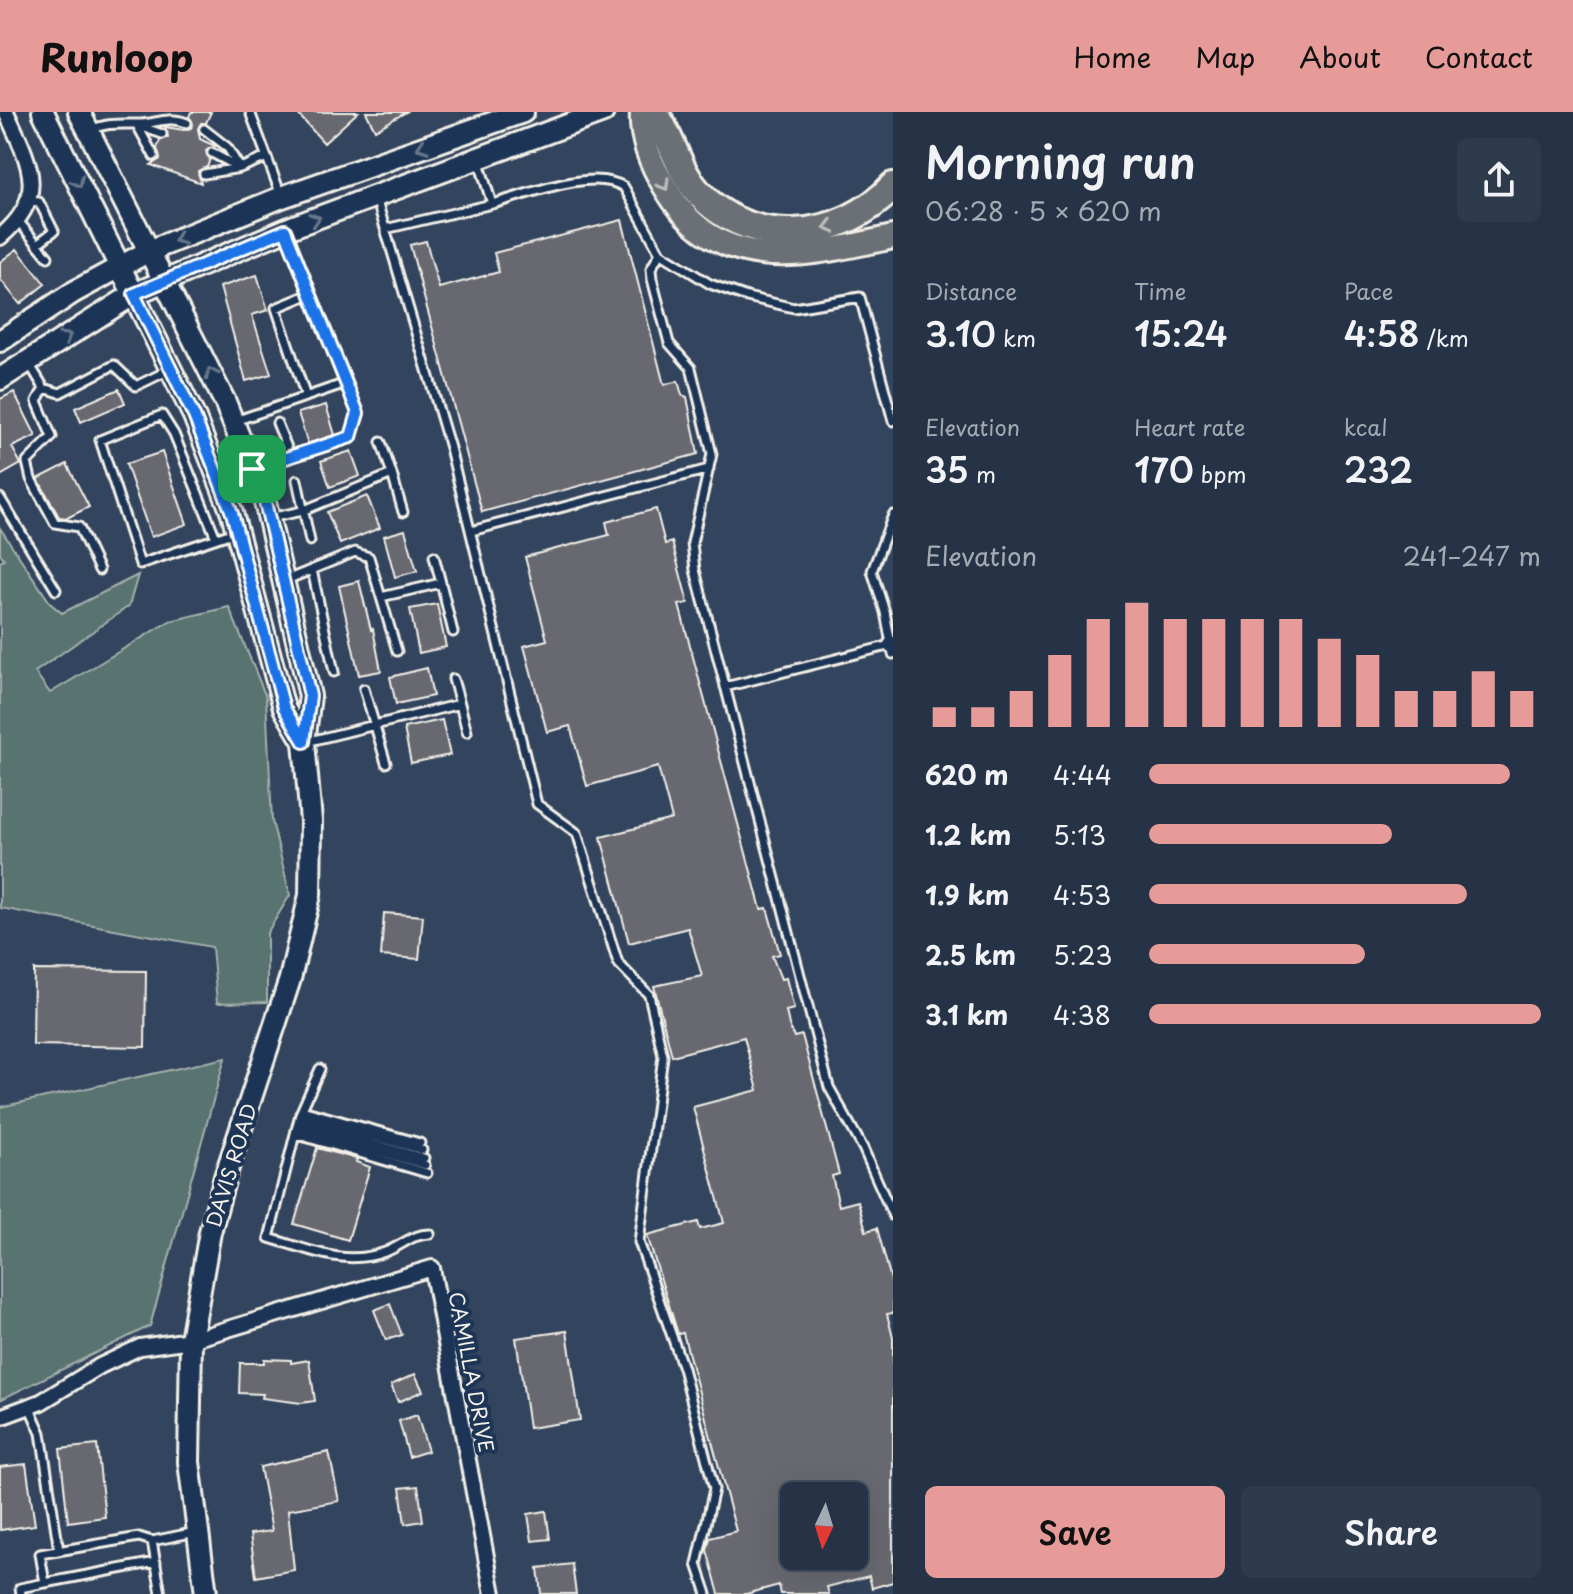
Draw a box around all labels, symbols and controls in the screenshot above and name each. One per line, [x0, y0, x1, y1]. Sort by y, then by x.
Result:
text: Runloop [40, 28, 193, 85]
text: Home [1073, 35, 1151, 78]
text: Map [1195, 35, 1255, 78]
text: About [1299, 35, 1381, 78]
text: Contact [1425, 35, 1533, 78]
text: Morning run [925, 128, 1196, 194]
one-way arrow [416, 137, 430, 153]
button: share [1457, 138, 1541, 222]
one-way arrow [68, 173, 84, 188]
one-way arrow [654, 176, 670, 191]
text: 06:28 · 5 × 620 m [925, 191, 1162, 230]
one-way arrow [307, 213, 321, 229]
one-way arrow [822, 218, 836, 234]
one-way arrow [173, 229, 187, 245]
text: Distance [925, 274, 1017, 307]
text: Time [1134, 274, 1186, 307]
text: Pace [1344, 274, 1393, 307]
text: 3.10 [925, 307, 996, 359]
text: 15:24 [1134, 307, 1228, 359]
text: 4:58 [1344, 307, 1420, 359]
text: km [996, 321, 1036, 354]
text: /km [1420, 321, 1469, 354]
one-way arrow [57, 331, 71, 346]
one-way arrow [205, 366, 220, 381]
text: Elevation [925, 410, 1020, 443]
text: Heart rate [1134, 410, 1245, 443]
text: kcal [1344, 410, 1388, 443]
pin [218, 435, 286, 503]
text: 35 [925, 443, 969, 495]
text: 170 [1134, 443, 1194, 495]
text: 232 [1344, 443, 1413, 495]
icon: arrive [230, 447, 274, 491]
text: m [969, 457, 996, 490]
text: bpm [1194, 457, 1247, 490]
text: Elevation [925, 536, 1037, 575]
text: 241–247 m [1402, 536, 1541, 575]
text: 620 m [925, 755, 1009, 794]
text: 4:44 [1053, 755, 1112, 794]
text: 1.2 km [925, 815, 1011, 854]
text: 5:13 [1053, 815, 1106, 854]
text: 1.9 km [925, 875, 1009, 914]
text: 4:53 [1053, 875, 1111, 914]
text: 2.5 km [925, 935, 1016, 974]
text: 5:23 [1053, 935, 1112, 974]
text: 3.1 km [925, 995, 1008, 1034]
text: 4:38 [1053, 995, 1111, 1034]
street label: DAVIS ROAD [198, 1099, 264, 1231]
street label: CAMILLA DRIVE [442, 1289, 502, 1455]
north arrow [780, 1482, 868, 1570]
map controls [780, 1482, 868, 1570]
button: Save [925, 1486, 1225, 1578]
button: Share [1241, 1486, 1541, 1578]

